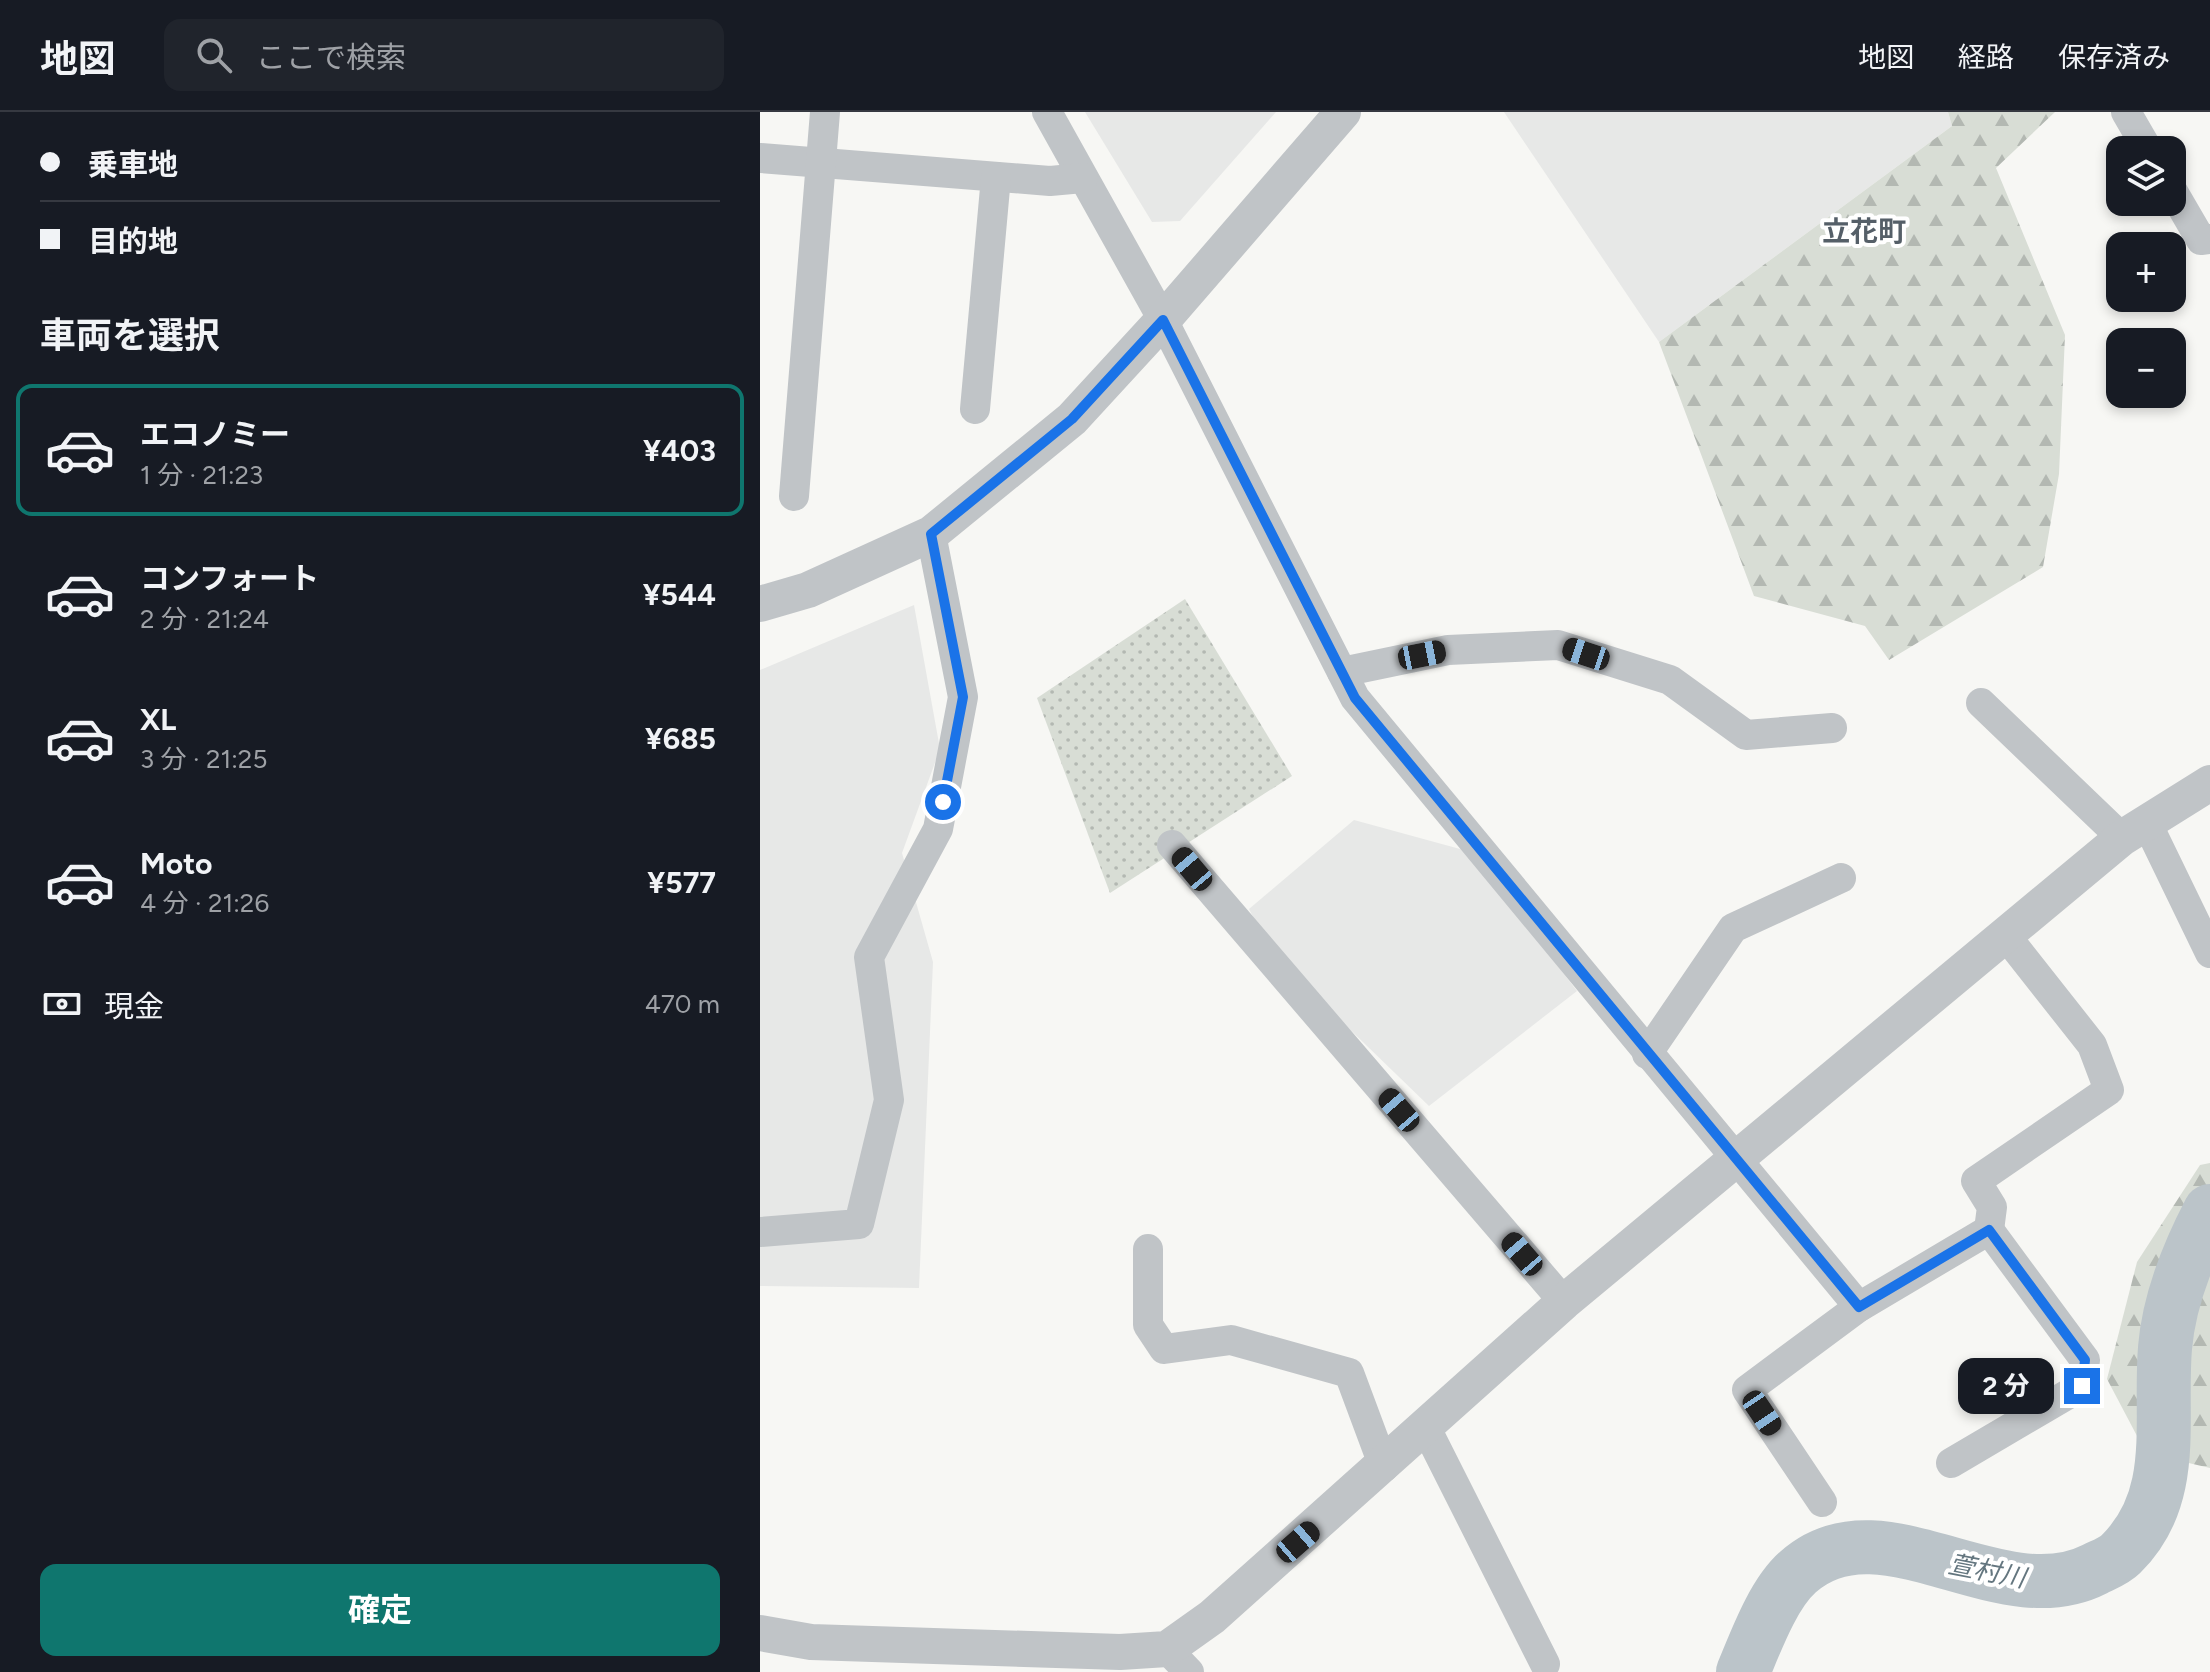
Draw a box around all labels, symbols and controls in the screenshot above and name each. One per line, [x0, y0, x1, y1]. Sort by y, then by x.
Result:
search box [164, 19, 724, 91]
icon: search [192, 33, 236, 77]
text: 地図 [40, 36, 116, 82]
text: ここで検索 [256, 39, 406, 76]
text: 地図 [1858, 40, 1914, 74]
text: 経路 [1958, 40, 2014, 74]
text: 保存済み [2058, 40, 2170, 74]
map controls [2106, 136, 2186, 408]
button: layers [2106, 136, 2186, 216]
text: 乗車地 [88, 146, 178, 183]
district label: 立花町 [1822, 214, 1906, 248]
text: 目的地 [88, 223, 178, 260]
button: + [2106, 232, 2186, 312]
text: 車両を選択 [40, 314, 220, 357]
button: − [2106, 328, 2186, 408]
icon: car [44, 414, 116, 486]
text: エコノミー [140, 416, 290, 453]
text: ¥403 [643, 432, 716, 469]
text: 1 分 · 21:23 [140, 459, 263, 491]
icon: car [44, 558, 116, 630]
text: コンフォート [140, 560, 319, 597]
text: ¥544 [643, 576, 716, 613]
text: 2 分 · 21:24 [140, 603, 269, 635]
car [1559, 635, 1613, 673]
car [1396, 639, 1448, 671]
text: XL [140, 701, 176, 738]
icon: car [44, 702, 116, 774]
text: ¥685 [645, 720, 716, 757]
text: 3 分 · 21:25 [140, 743, 267, 775]
route start [925, 784, 961, 820]
car [1167, 843, 1217, 895]
text: Moto [140, 845, 212, 882]
icon: car [44, 846, 116, 918]
text: ¥577 [647, 864, 716, 901]
text: 4 分 · 21:26 [140, 887, 269, 919]
icon: cash [40, 982, 84, 1026]
text: 現金 [104, 988, 164, 1025]
text: 470 m [645, 988, 720, 1020]
car [1374, 1084, 1424, 1136]
car [1497, 1228, 1547, 1280]
callout: 2 分 [1958, 1358, 2054, 1414]
route end [2064, 1368, 2100, 1404]
text: 2 分 [1982, 1370, 2030, 1402]
car [1739, 1386, 1785, 1440]
car [1272, 1517, 1324, 1567]
water label: 萱村川 [1946, 1548, 2031, 1595]
button: 確定 [40, 1564, 720, 1656]

